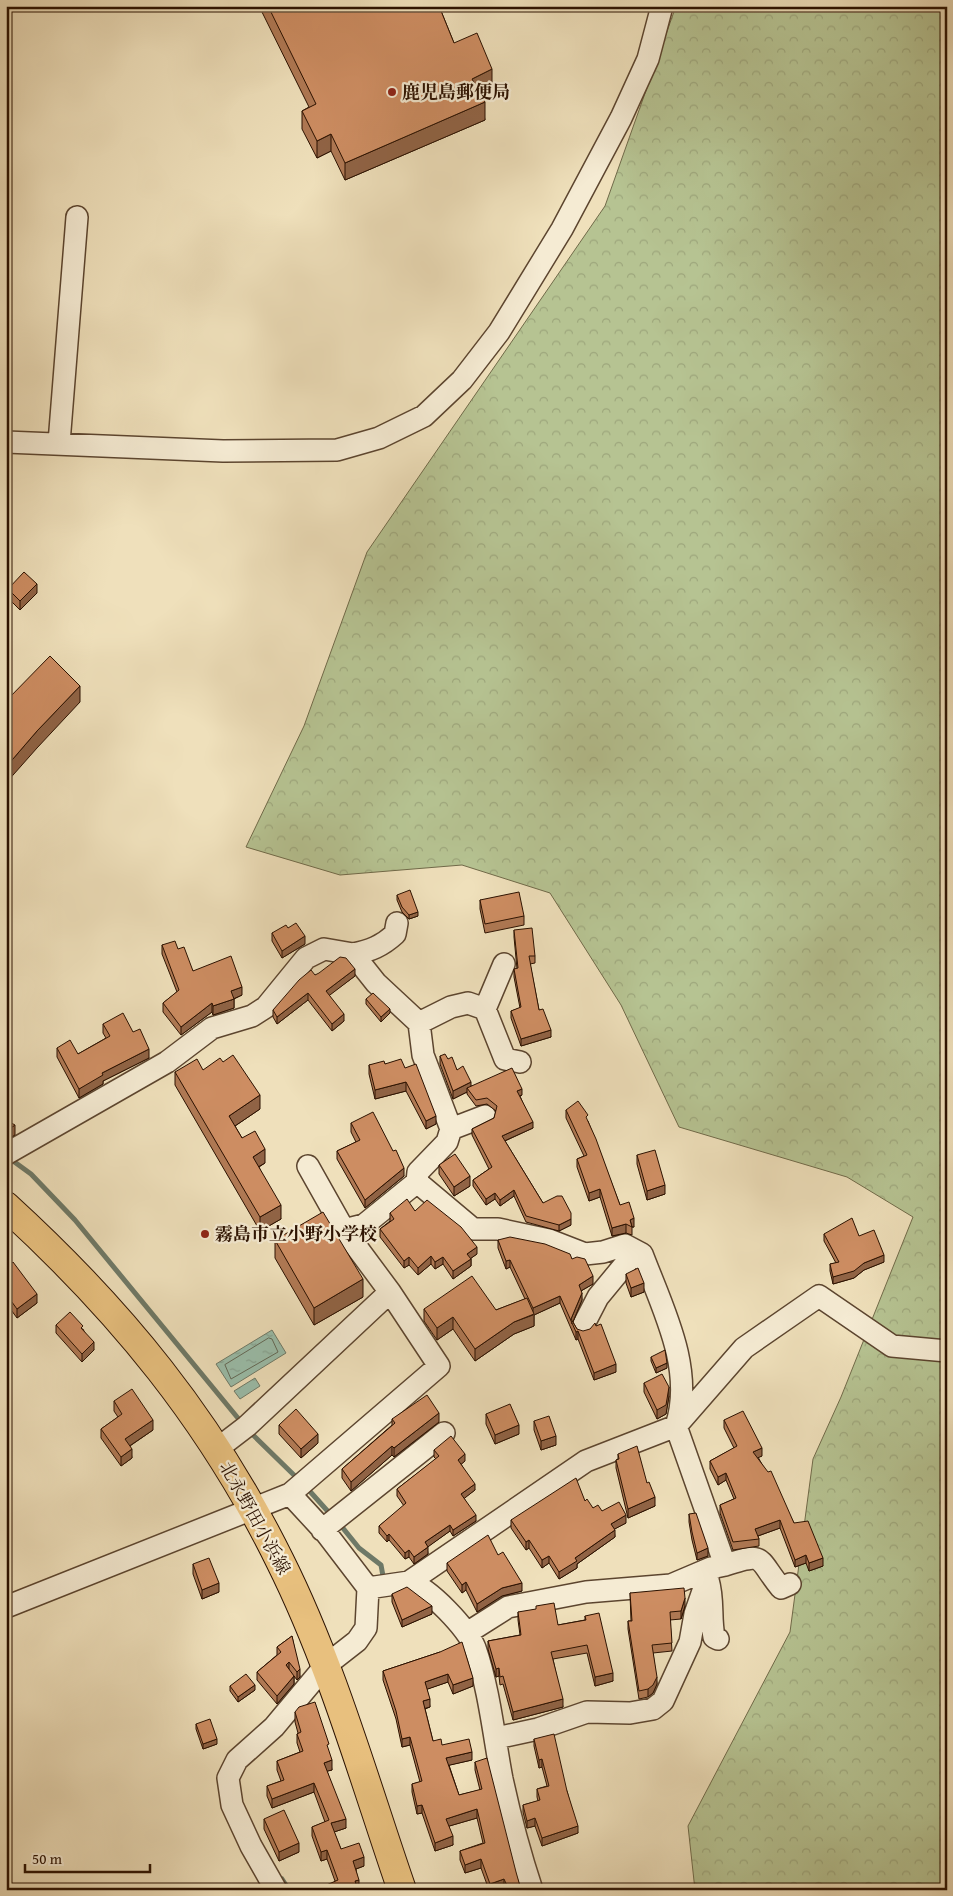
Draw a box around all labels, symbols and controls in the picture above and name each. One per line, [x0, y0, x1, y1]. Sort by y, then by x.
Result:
place label: 鹿児島郵便局 [402, 78, 510, 105]
marker: 鹿児島郵便局 [386, 86, 398, 98]
place label: 霧島市立小野小学校 [215, 1220, 377, 1247]
marker: 霧島市立小野小学校 [199, 1228, 211, 1240]
street label: 北永野田小浜線 [213, 1456, 298, 1579]
scale bar [25, 1841, 150, 1873]
text: 50 m [32, 1848, 63, 1869]

